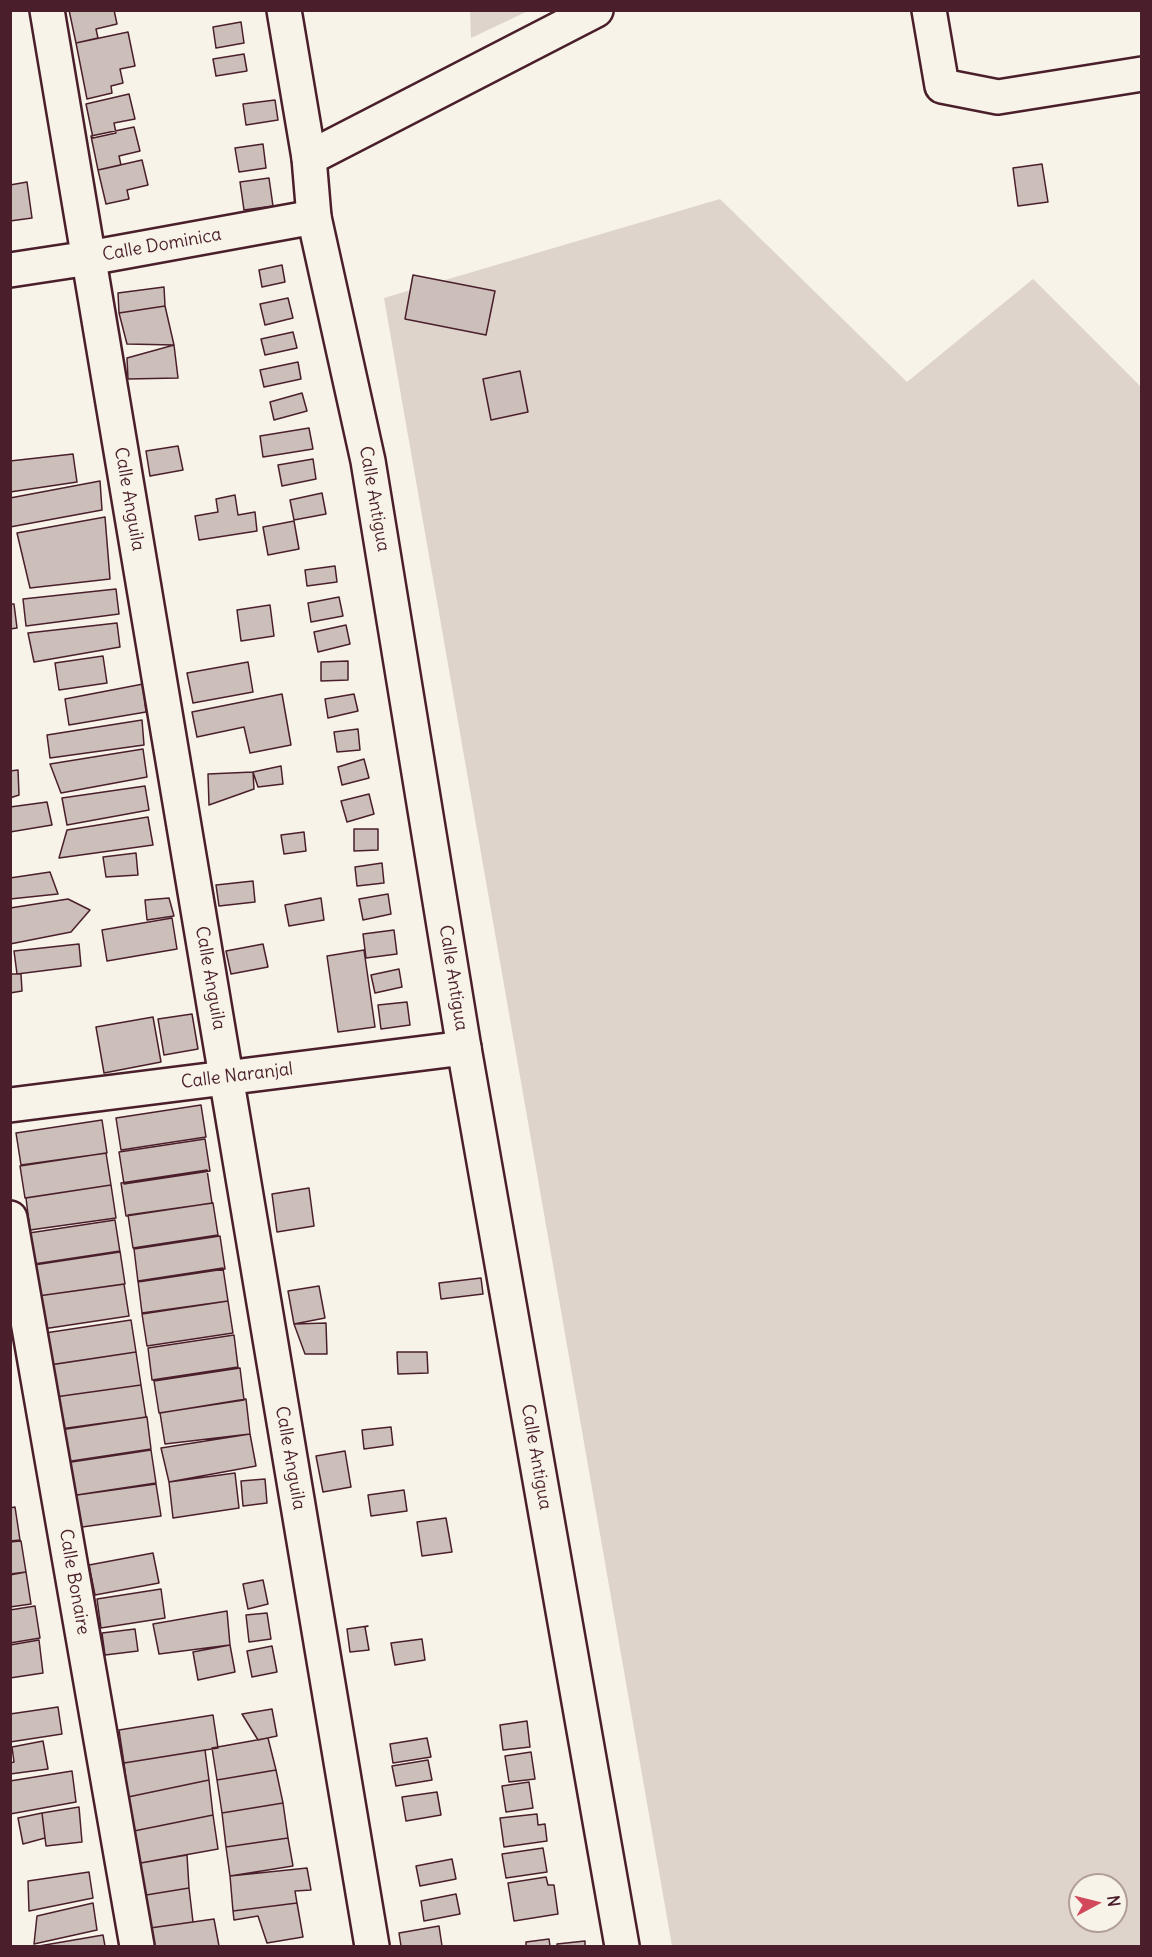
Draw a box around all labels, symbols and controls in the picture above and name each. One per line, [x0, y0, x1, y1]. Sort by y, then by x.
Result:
street label: Calle Dominica [101, 224, 223, 266]
street label: Calle Anguila [109, 445, 149, 553]
street label: Calle Antigua [354, 445, 394, 553]
street label: Calle Anguila [190, 924, 230, 1032]
street label: Calle Antigua [434, 924, 472, 1032]
street label: Calle Naranjal [180, 1058, 294, 1094]
street label: Calle Antigua [516, 1403, 556, 1511]
street label: Calle Anguila [270, 1404, 310, 1512]
street label: Calle Bonaire [54, 1527, 94, 1637]
north arrow [1068, 1873, 1128, 1933]
text: N [1103, 1894, 1124, 1908]

